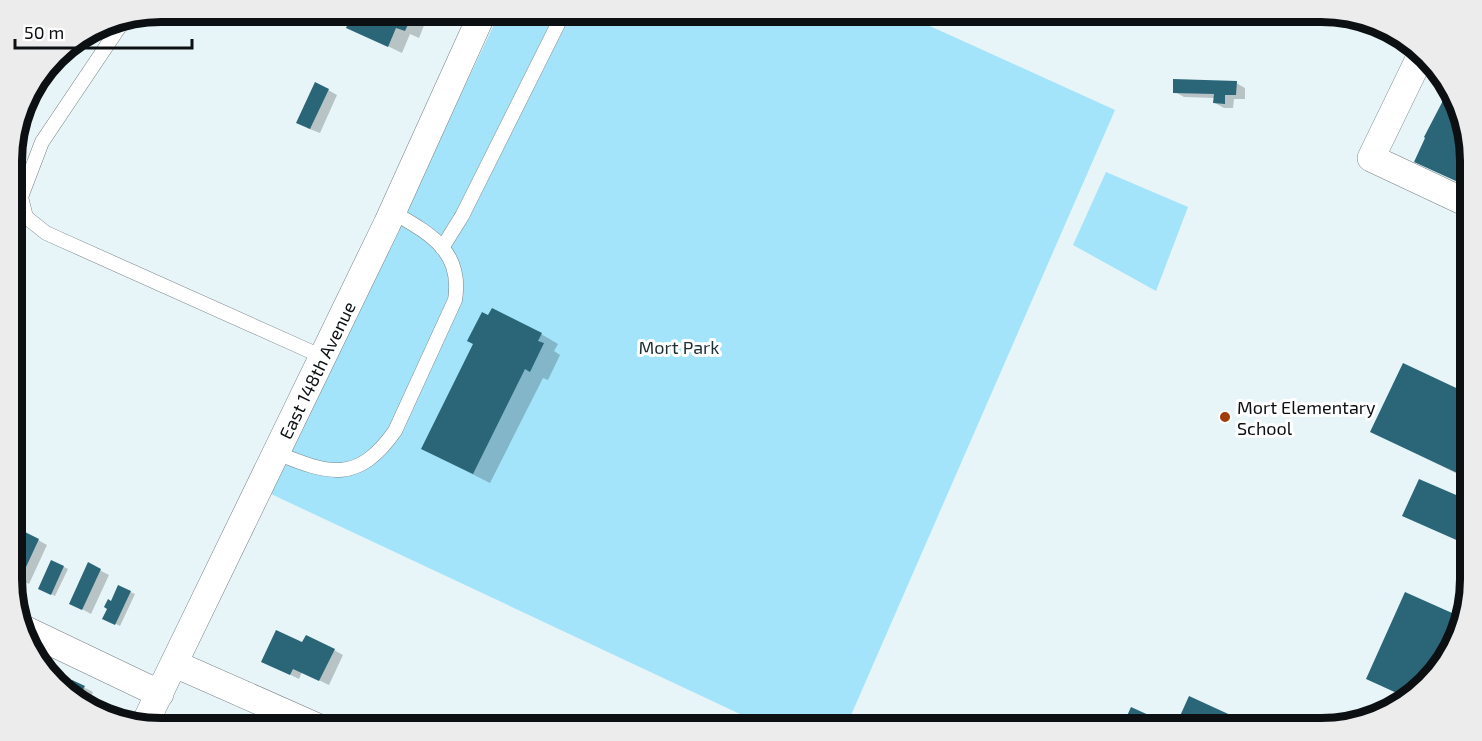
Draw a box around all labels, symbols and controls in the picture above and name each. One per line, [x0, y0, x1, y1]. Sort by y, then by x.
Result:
scale bar [15, 12, 192, 50]
text: 50 m [24, 21, 64, 43]
street label: East 148th Avenue [274, 298, 360, 442]
park label: Mort Park [639, 336, 719, 358]
place label: Mort Elementary School [1237, 396, 1376, 439]
marker: Mort Elementary School [1218, 410, 1232, 424]

